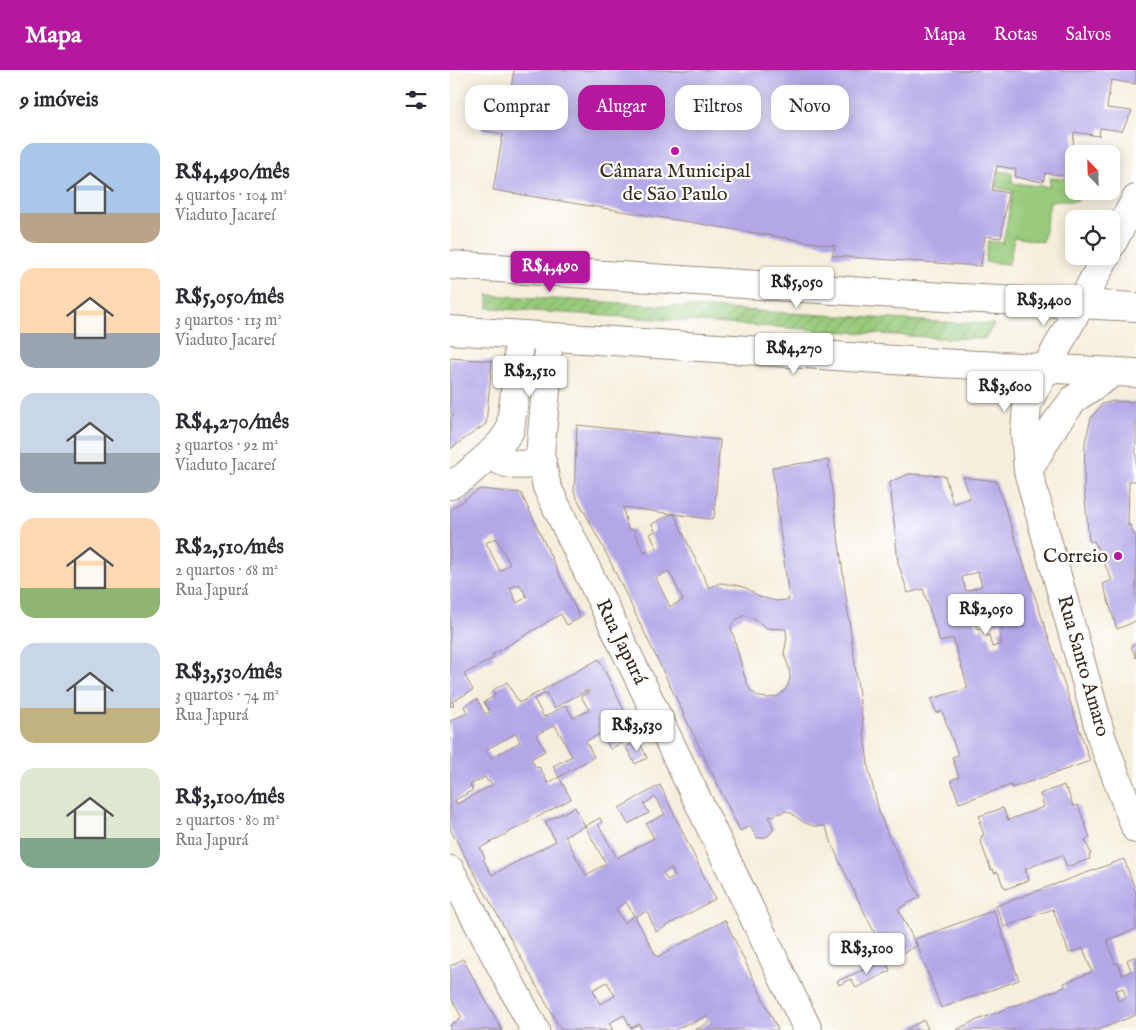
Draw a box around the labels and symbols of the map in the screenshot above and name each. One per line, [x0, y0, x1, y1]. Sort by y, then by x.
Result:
marker: Câmara Municipal de São Paulo [669, 145, 681, 157]
north arrow [1065, 145, 1120, 200]
place label: Câmara Municipal de São Paulo [599, 159, 751, 207]
pin: R$4,490 [504, 250, 596, 293]
pin: R$5,050 [751, 266, 843, 309]
pin: R$3,400 [998, 284, 1090, 327]
pin: R$4,270 [748, 332, 840, 375]
pin: R$2,510 [484, 356, 576, 398]
pin: R$3,600 [959, 370, 1051, 413]
place label: Correio [1043, 544, 1108, 569]
marker: Correio [1112, 550, 1124, 562]
street label: Rua Santo Amaro [1051, 593, 1115, 740]
pin: R$2,050 [940, 594, 1032, 636]
street label: Rua Japurá [590, 595, 653, 689]
pin: R$3,530 [591, 710, 683, 752]
pin: R$3,100 [821, 932, 913, 975]

